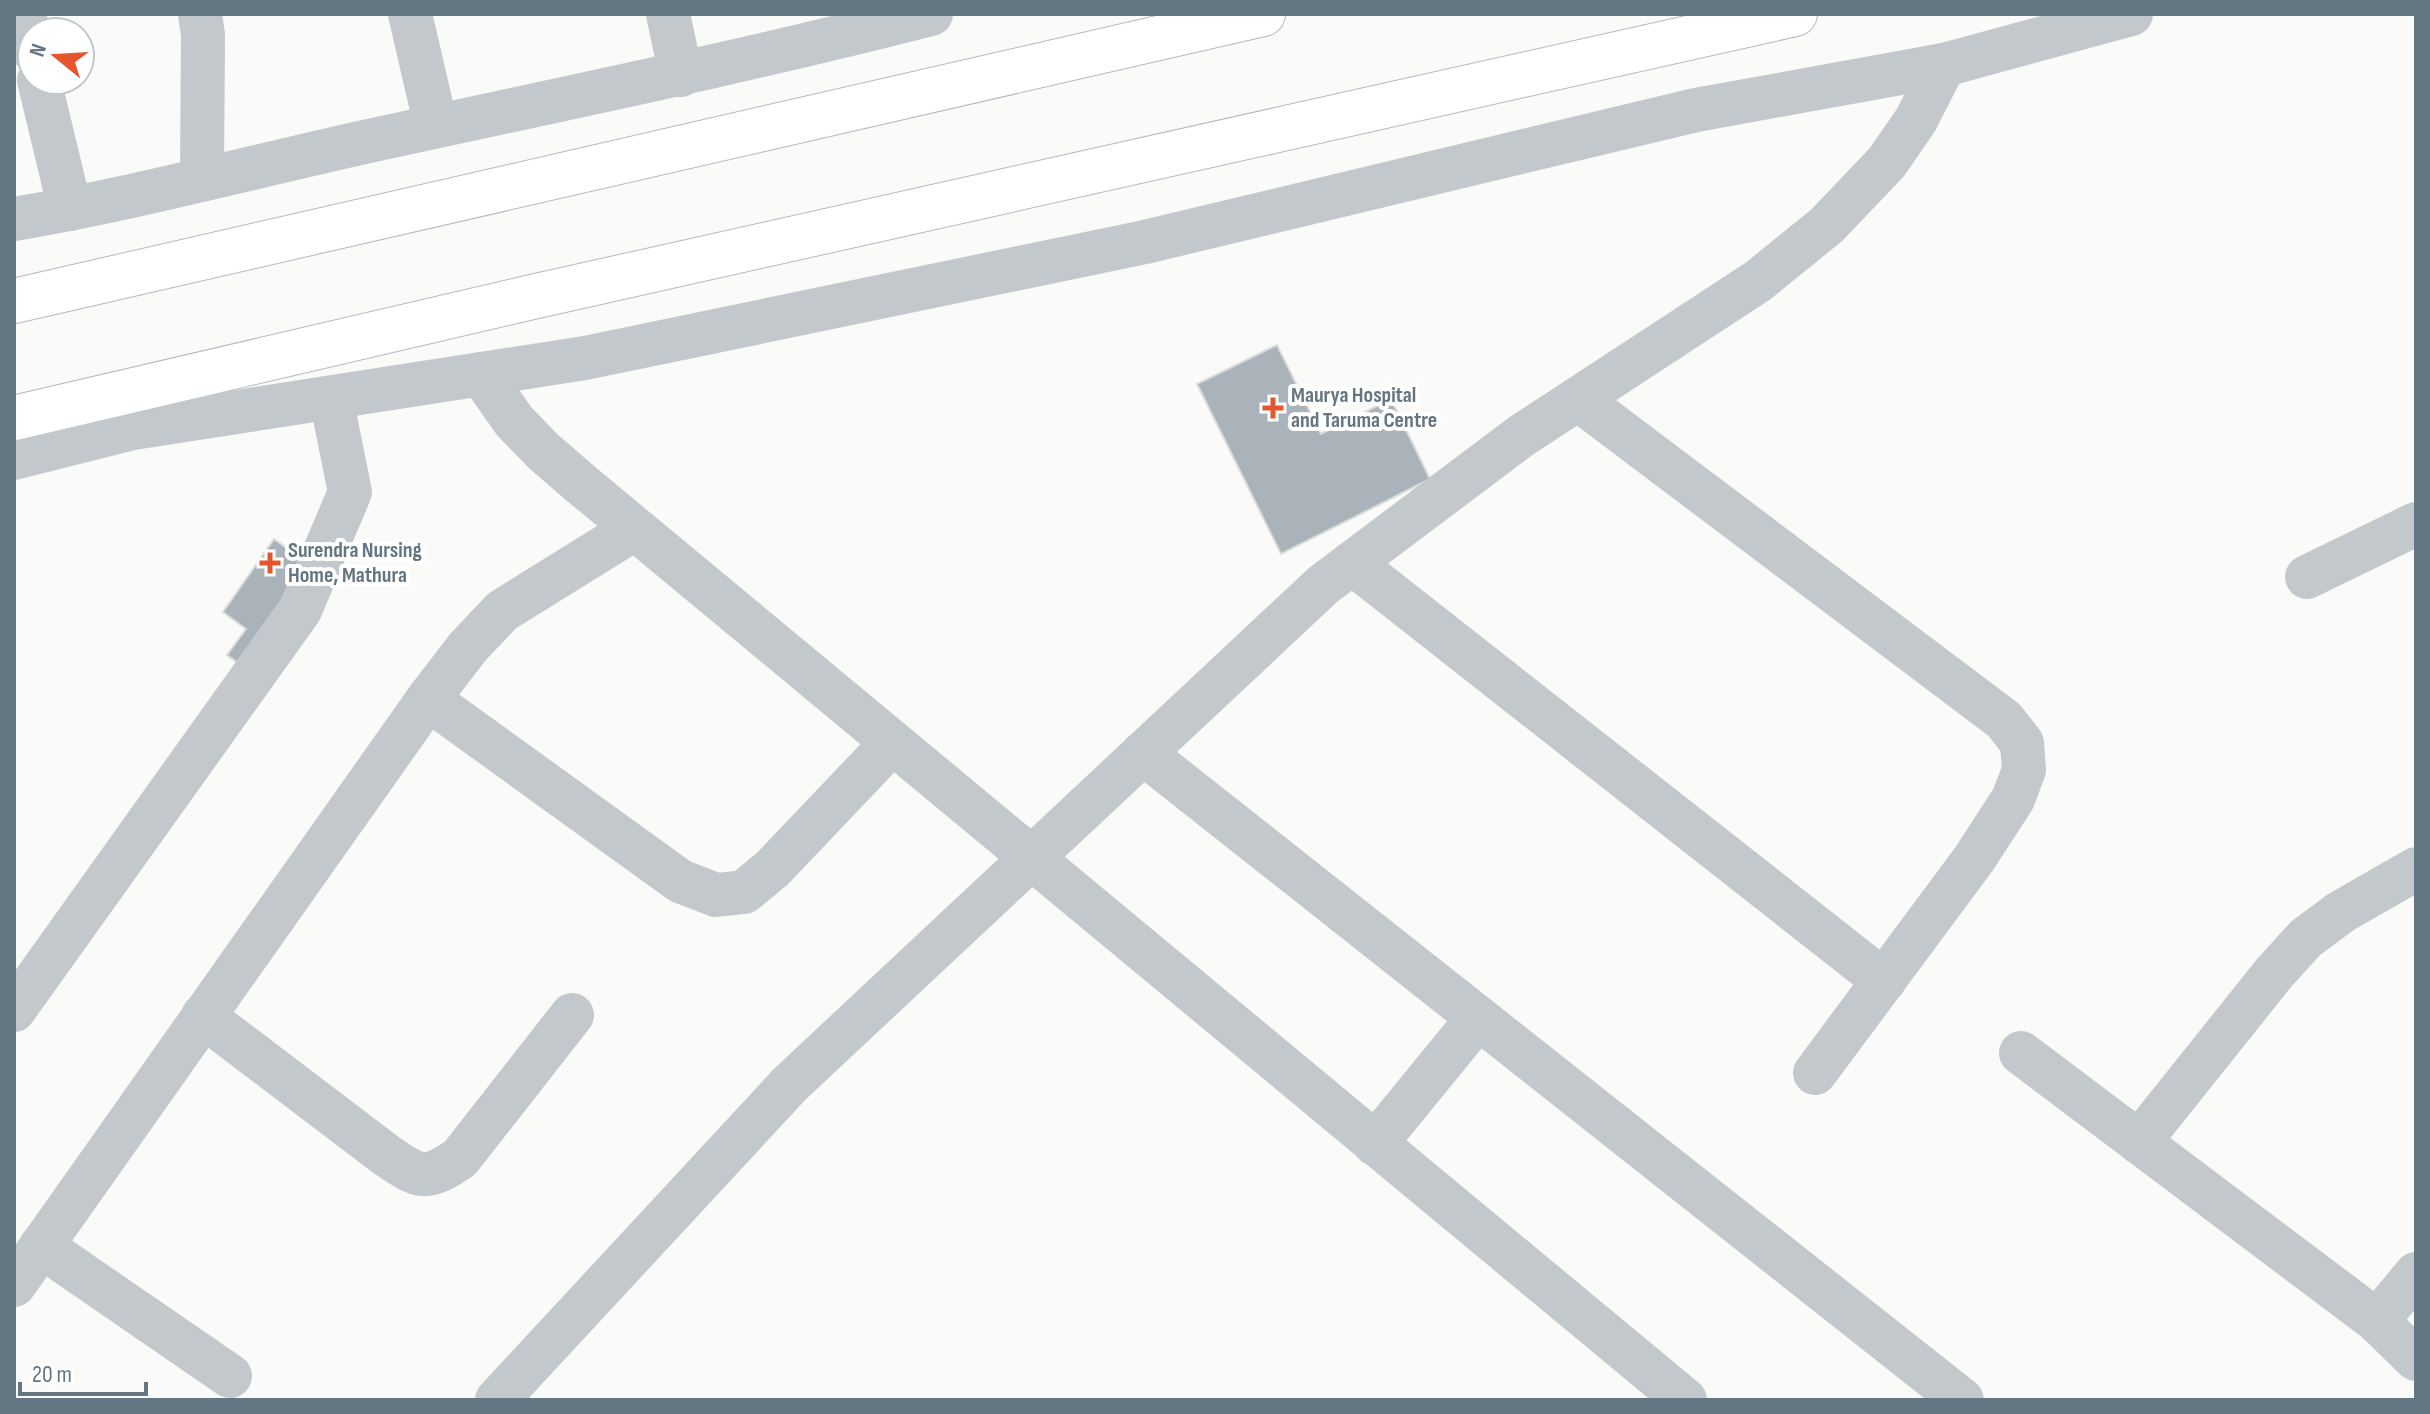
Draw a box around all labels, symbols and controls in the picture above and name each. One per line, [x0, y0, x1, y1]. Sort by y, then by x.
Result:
north arrow [16, 16, 96, 96]
text: N [24, 41, 53, 60]
place label: Maurya Hospital and Taruma Centre [1291, 382, 1437, 434]
marker: Maurya Hospital and Taruma Centre [1262, 397, 1284, 419]
place label: Surendra Nursing Home, Mathura [288, 537, 422, 589]
marker: Surendra Nursing Home, Mathura [259, 552, 281, 574]
scale bar [20, 1346, 146, 1396]
text: 20 m [32, 1360, 72, 1389]

